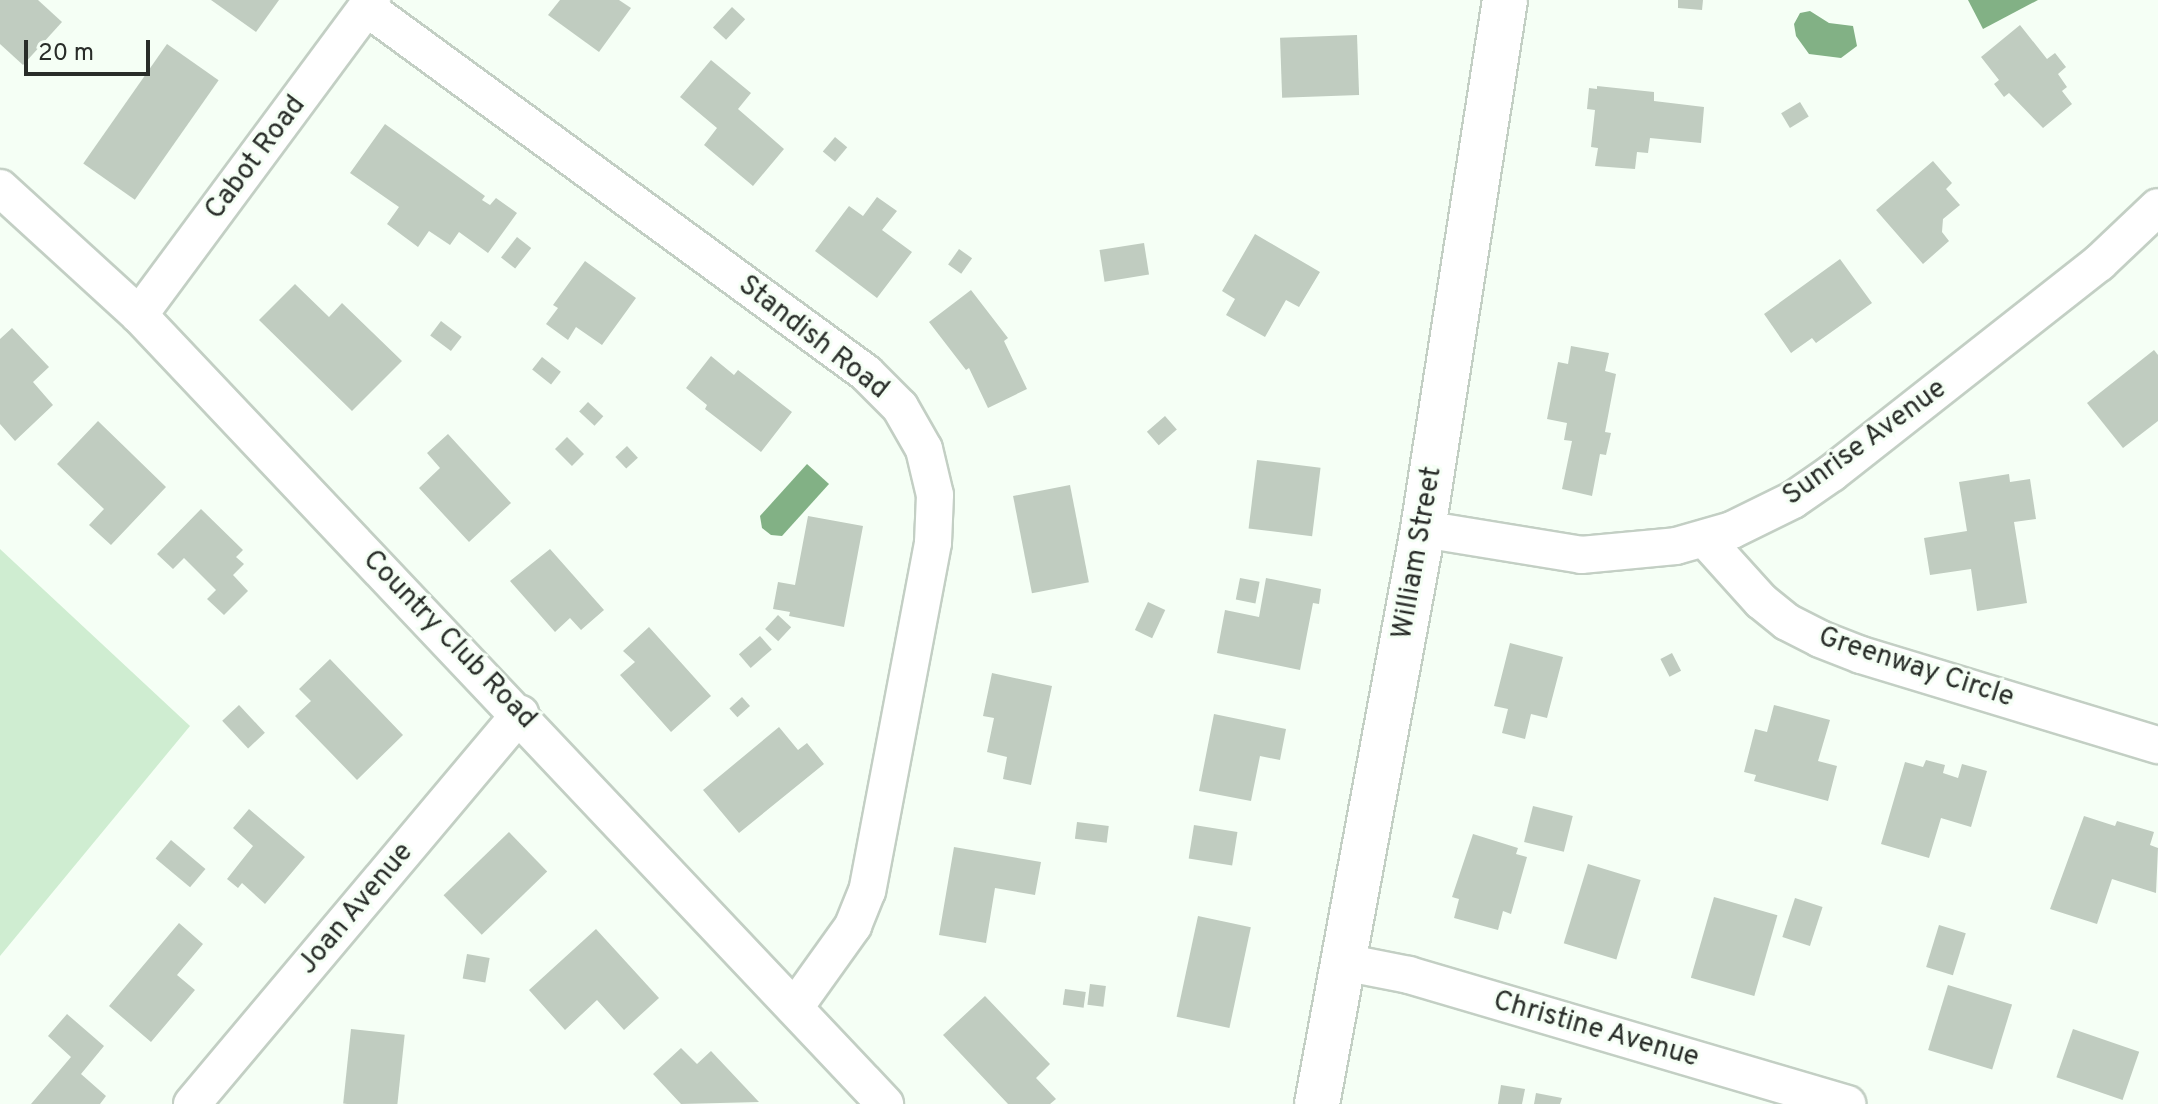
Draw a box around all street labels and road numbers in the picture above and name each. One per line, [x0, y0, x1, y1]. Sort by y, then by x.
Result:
street label: Cabot Road [199, 89, 313, 227]
street label: Standish Road [731, 269, 895, 407]
street label: Sunrise Avenue [1776, 372, 1954, 514]
street label: William Street [1386, 464, 1450, 642]
street label: Country Club Road [355, 544, 543, 736]
street label: Greenway Circle [1814, 621, 2018, 715]
street label: Joan Avenue [291, 836, 421, 982]
street label: Christine Avenue [1489, 984, 1703, 1076]

